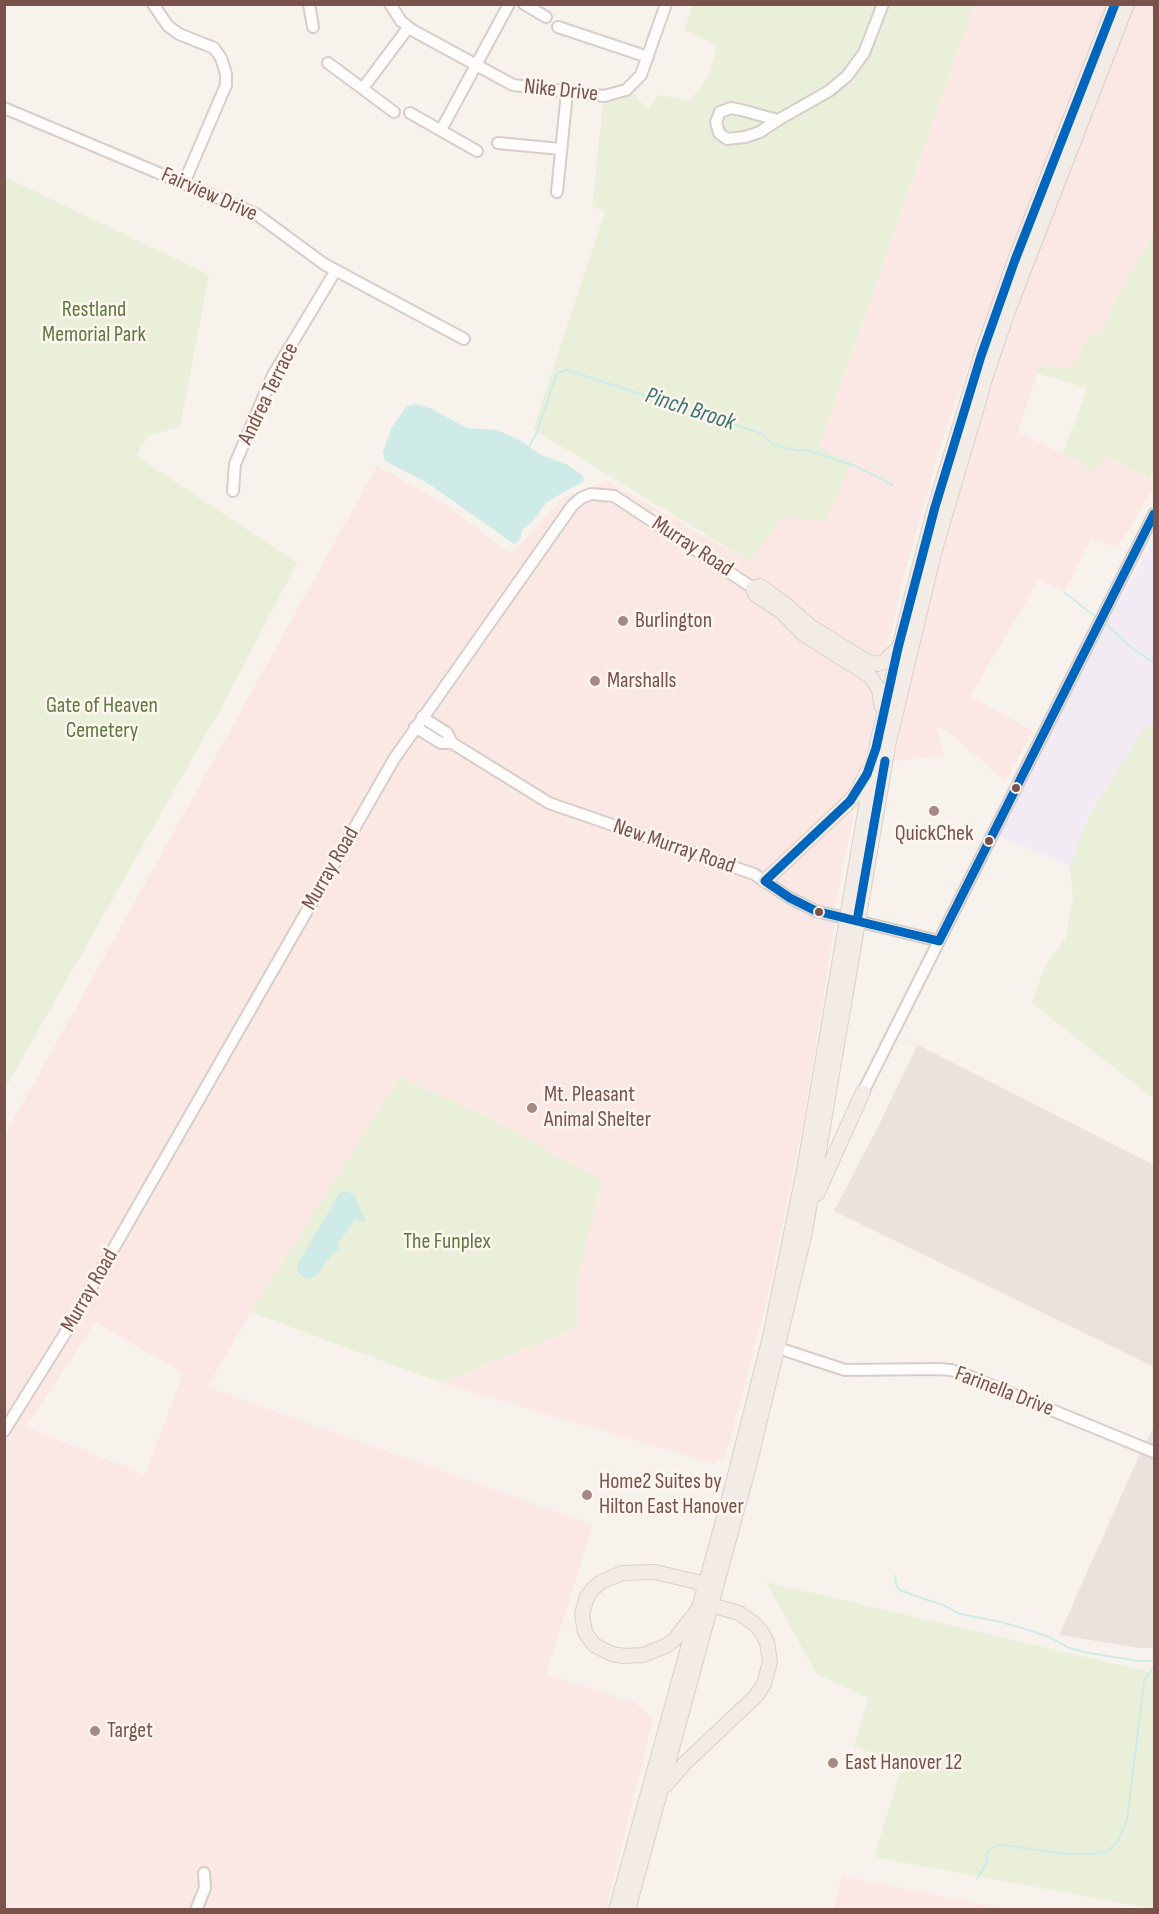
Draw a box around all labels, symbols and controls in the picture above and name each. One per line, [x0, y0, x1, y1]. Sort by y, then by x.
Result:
street label: Nike Drive [523, 74, 599, 108]
street label: Fairview Drive [157, 162, 261, 228]
park label: Restland Memorial Park [42, 297, 146, 348]
street label: Andrea Terrace [233, 339, 305, 449]
water label: Pinch Brook [641, 382, 739, 438]
street label: Murray Road [646, 511, 738, 583]
place label: Burlington [635, 608, 712, 634]
marker: Burlington [616, 614, 630, 628]
place label: Marshalls [607, 668, 676, 694]
marker: Marshalls [588, 674, 602, 688]
park label: Gate of Heaven Cemetery [46, 693, 158, 744]
unlabelled marker [1010, 782, 1022, 794]
marker: QuickChek [927, 804, 941, 818]
street label: New Murray Road [610, 814, 738, 880]
place label: QuickChek [895, 821, 973, 847]
street label: Murray Road [297, 823, 365, 915]
unlabelled marker [983, 835, 995, 847]
unlabelled marker [813, 906, 825, 918]
place label: Mt. Pleasant Animal Shelter [544, 1082, 651, 1134]
marker: Mt. Pleasant Animal Shelter [525, 1101, 539, 1115]
park label: The Funplex [403, 1229, 491, 1255]
street label: Murray Road [56, 1245, 124, 1337]
street label: Farinella Drive [951, 1361, 1057, 1423]
place label: Home2 Suites by Hilton East Hanover [599, 1469, 744, 1520]
marker: Home2 Suites by Hilton East Hanover [580, 1488, 594, 1502]
place label: Target [107, 1718, 153, 1744]
marker: Target [88, 1724, 102, 1738]
place label: East Hanover 12 [845, 1750, 962, 1776]
marker: East Hanover 12 [826, 1756, 840, 1770]

